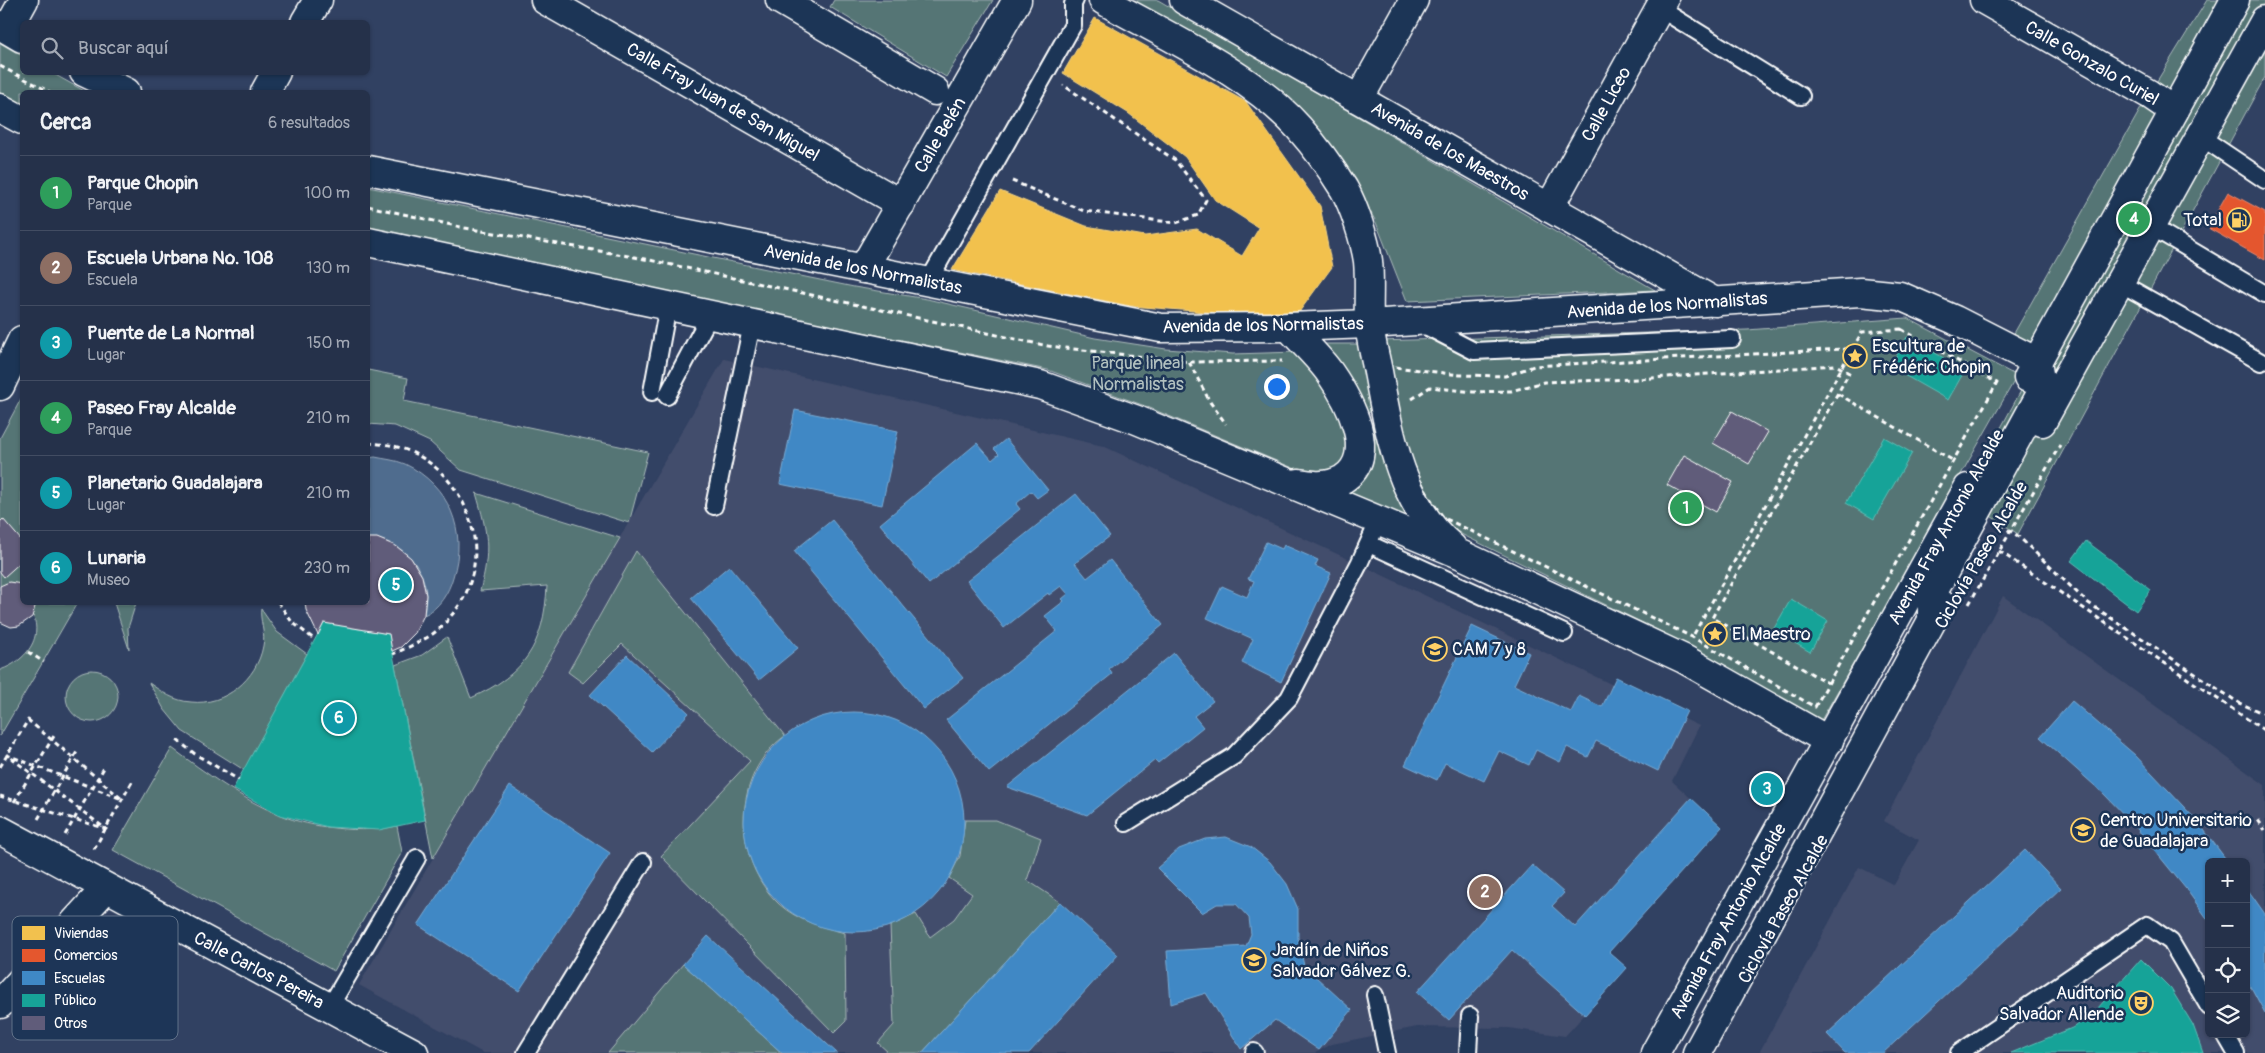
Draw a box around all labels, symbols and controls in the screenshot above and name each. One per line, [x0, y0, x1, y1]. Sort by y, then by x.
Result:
street label: Calle Gonzalo Curiel [2021, 16, 2163, 111]
search box [20, 20, 370, 75]
icon: search [38, 34, 66, 62]
text: Buscar aquí [78, 36, 169, 60]
street label: Calle Fray Juan de San Miguel [622, 38, 823, 167]
street label: Calle Liceo [1577, 63, 1636, 146]
street label: Calle Belén [909, 93, 971, 177]
street label: Avenida de los Maestros [1367, 97, 1533, 206]
text: Cerca [40, 109, 91, 136]
text: 6 resultados [268, 113, 350, 133]
text: Parque Chopin [87, 171, 198, 195]
text: 1 [53, 183, 59, 203]
text: 100 m [304, 183, 350, 203]
text: Parque [87, 195, 132, 215]
pin: 4 [2118, 200, 2150, 238]
fuel station icon: Total [2226, 207, 2252, 233]
place label: Total [2183, 209, 2222, 232]
street label: Avenida de los Normalistas [762, 239, 964, 300]
text: Escuela Urbana No. 108 [87, 246, 273, 270]
text: 2 [52, 258, 60, 278]
text: 130 m [306, 258, 350, 278]
text: Escuela [87, 270, 138, 290]
street label: Avenida de los Normalistas [1566, 287, 1768, 324]
street label: Avenida de los Normalistas [1162, 312, 1364, 339]
text: Puente de La Normal [87, 321, 254, 345]
text: 3 [52, 333, 60, 353]
text: 150 m [306, 333, 350, 353]
place label: Escultura de Frédéric Chopin [1872, 335, 1991, 379]
place icon: Escultura de Frédéric Chopin [1842, 343, 1868, 369]
text: Lugar [87, 345, 125, 365]
park label: Parque lineal Normalistas [1091, 352, 1185, 396]
your location [1264, 374, 1290, 400]
text: Paseo Fray Alcalde [87, 396, 236, 420]
text: 4 [51, 408, 61, 428]
text: 210 m [306, 408, 350, 428]
text: Parque [87, 420, 132, 440]
street label: Avenida Fray Antonio Alcalde [1883, 425, 2010, 629]
text: Planetario Guadalajara [87, 471, 263, 495]
street label: Ciclovía Paseo Alcalde [1930, 477, 2033, 633]
text: 5 [52, 483, 60, 503]
text: 210 m [306, 483, 350, 503]
pin: 1 [1670, 489, 1702, 527]
text: Lugar [87, 495, 125, 515]
text: Lunaria [87, 546, 146, 570]
text: 6 [51, 558, 61, 578]
text: 230 m [304, 558, 350, 578]
pin: 5 [380, 566, 412, 604]
text: Museo [87, 570, 130, 590]
place icon: El Maestro [1702, 621, 1728, 647]
place label: El Maestro [1732, 623, 1811, 646]
school or university icon: CAM 7 y 8 [1422, 636, 1448, 662]
place label: CAM 7 y 8 [1452, 638, 1526, 661]
pin: 6 [323, 699, 355, 737]
pin: 3 [1751, 770, 1783, 808]
place label: Centro Universitario de Guadalajara [2100, 809, 2252, 853]
school or university icon: Centro Universitario de Guadalajara [2070, 817, 2096, 843]
street label: Avenida Fray Antonio Alcalde [1665, 819, 1792, 1023]
street label: Ciclovía Paseo Alcalde [1733, 831, 1834, 988]
map controls [2205, 858, 2250, 1038]
button: + [2205, 858, 2250, 903]
pin: 2 [1469, 873, 1501, 911]
button: − [2205, 903, 2250, 948]
legend [12, 916, 178, 1040]
text: Viviendas [54, 925, 109, 942]
street label: Calle Carlos Pereira [190, 926, 328, 1014]
place label: Jardín de Niños Salvador Gálvez G. [1272, 939, 1411, 983]
text: Comercios [54, 947, 118, 964]
school or university icon: Jardín de Niños Salvador Gálvez G. [1241, 947, 1267, 973]
button: locate [2205, 948, 2250, 993]
text: Escuelas [54, 970, 105, 987]
place label: Auditorio Salvador Allende [1999, 982, 2124, 1026]
theatre icon: Auditorio Salvador Allende [2128, 990, 2154, 1016]
text: Público [54, 992, 97, 1009]
button: layers [2205, 993, 2250, 1038]
text: Otros [54, 1015, 88, 1032]

